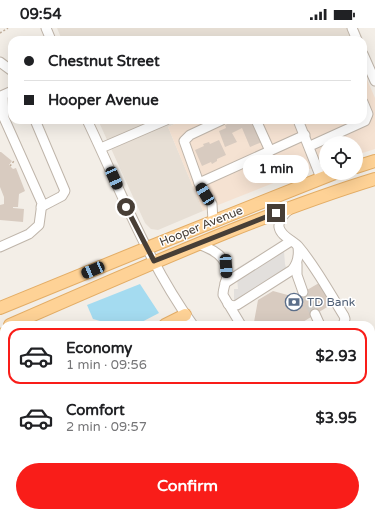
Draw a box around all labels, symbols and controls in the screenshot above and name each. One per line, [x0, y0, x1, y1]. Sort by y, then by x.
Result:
text: 09:54 [20, 5, 62, 23]
text: Chestnut Street [48, 52, 160, 70]
text: Hooper Avenue [48, 91, 159, 109]
map controls [319, 136, 363, 180]
button: locate [319, 136, 363, 180]
callout: 1 min [243, 155, 309, 183]
text: 1 min [259, 161, 293, 177]
car [104, 165, 124, 191]
car [194, 181, 216, 207]
route start [117, 198, 135, 216]
street label: Hooper Avenue [157, 203, 245, 249]
route end [267, 204, 285, 222]
car [219, 254, 233, 278]
car [80, 260, 106, 280]
bank icon: TD Bank [284, 292, 304, 312]
place label: TD Bank [307, 295, 356, 309]
icon: car [18, 338, 54, 374]
text: Economy [66, 339, 132, 357]
text: $2.93 [316, 347, 357, 365]
text: 1 min · 09:56 [66, 357, 147, 373]
icon: car [18, 400, 54, 436]
text: Comfort [66, 401, 125, 419]
text: $3.95 [316, 409, 357, 427]
text: 2 min · 09:57 [66, 419, 147, 435]
button: Confirm [16, 463, 359, 509]

